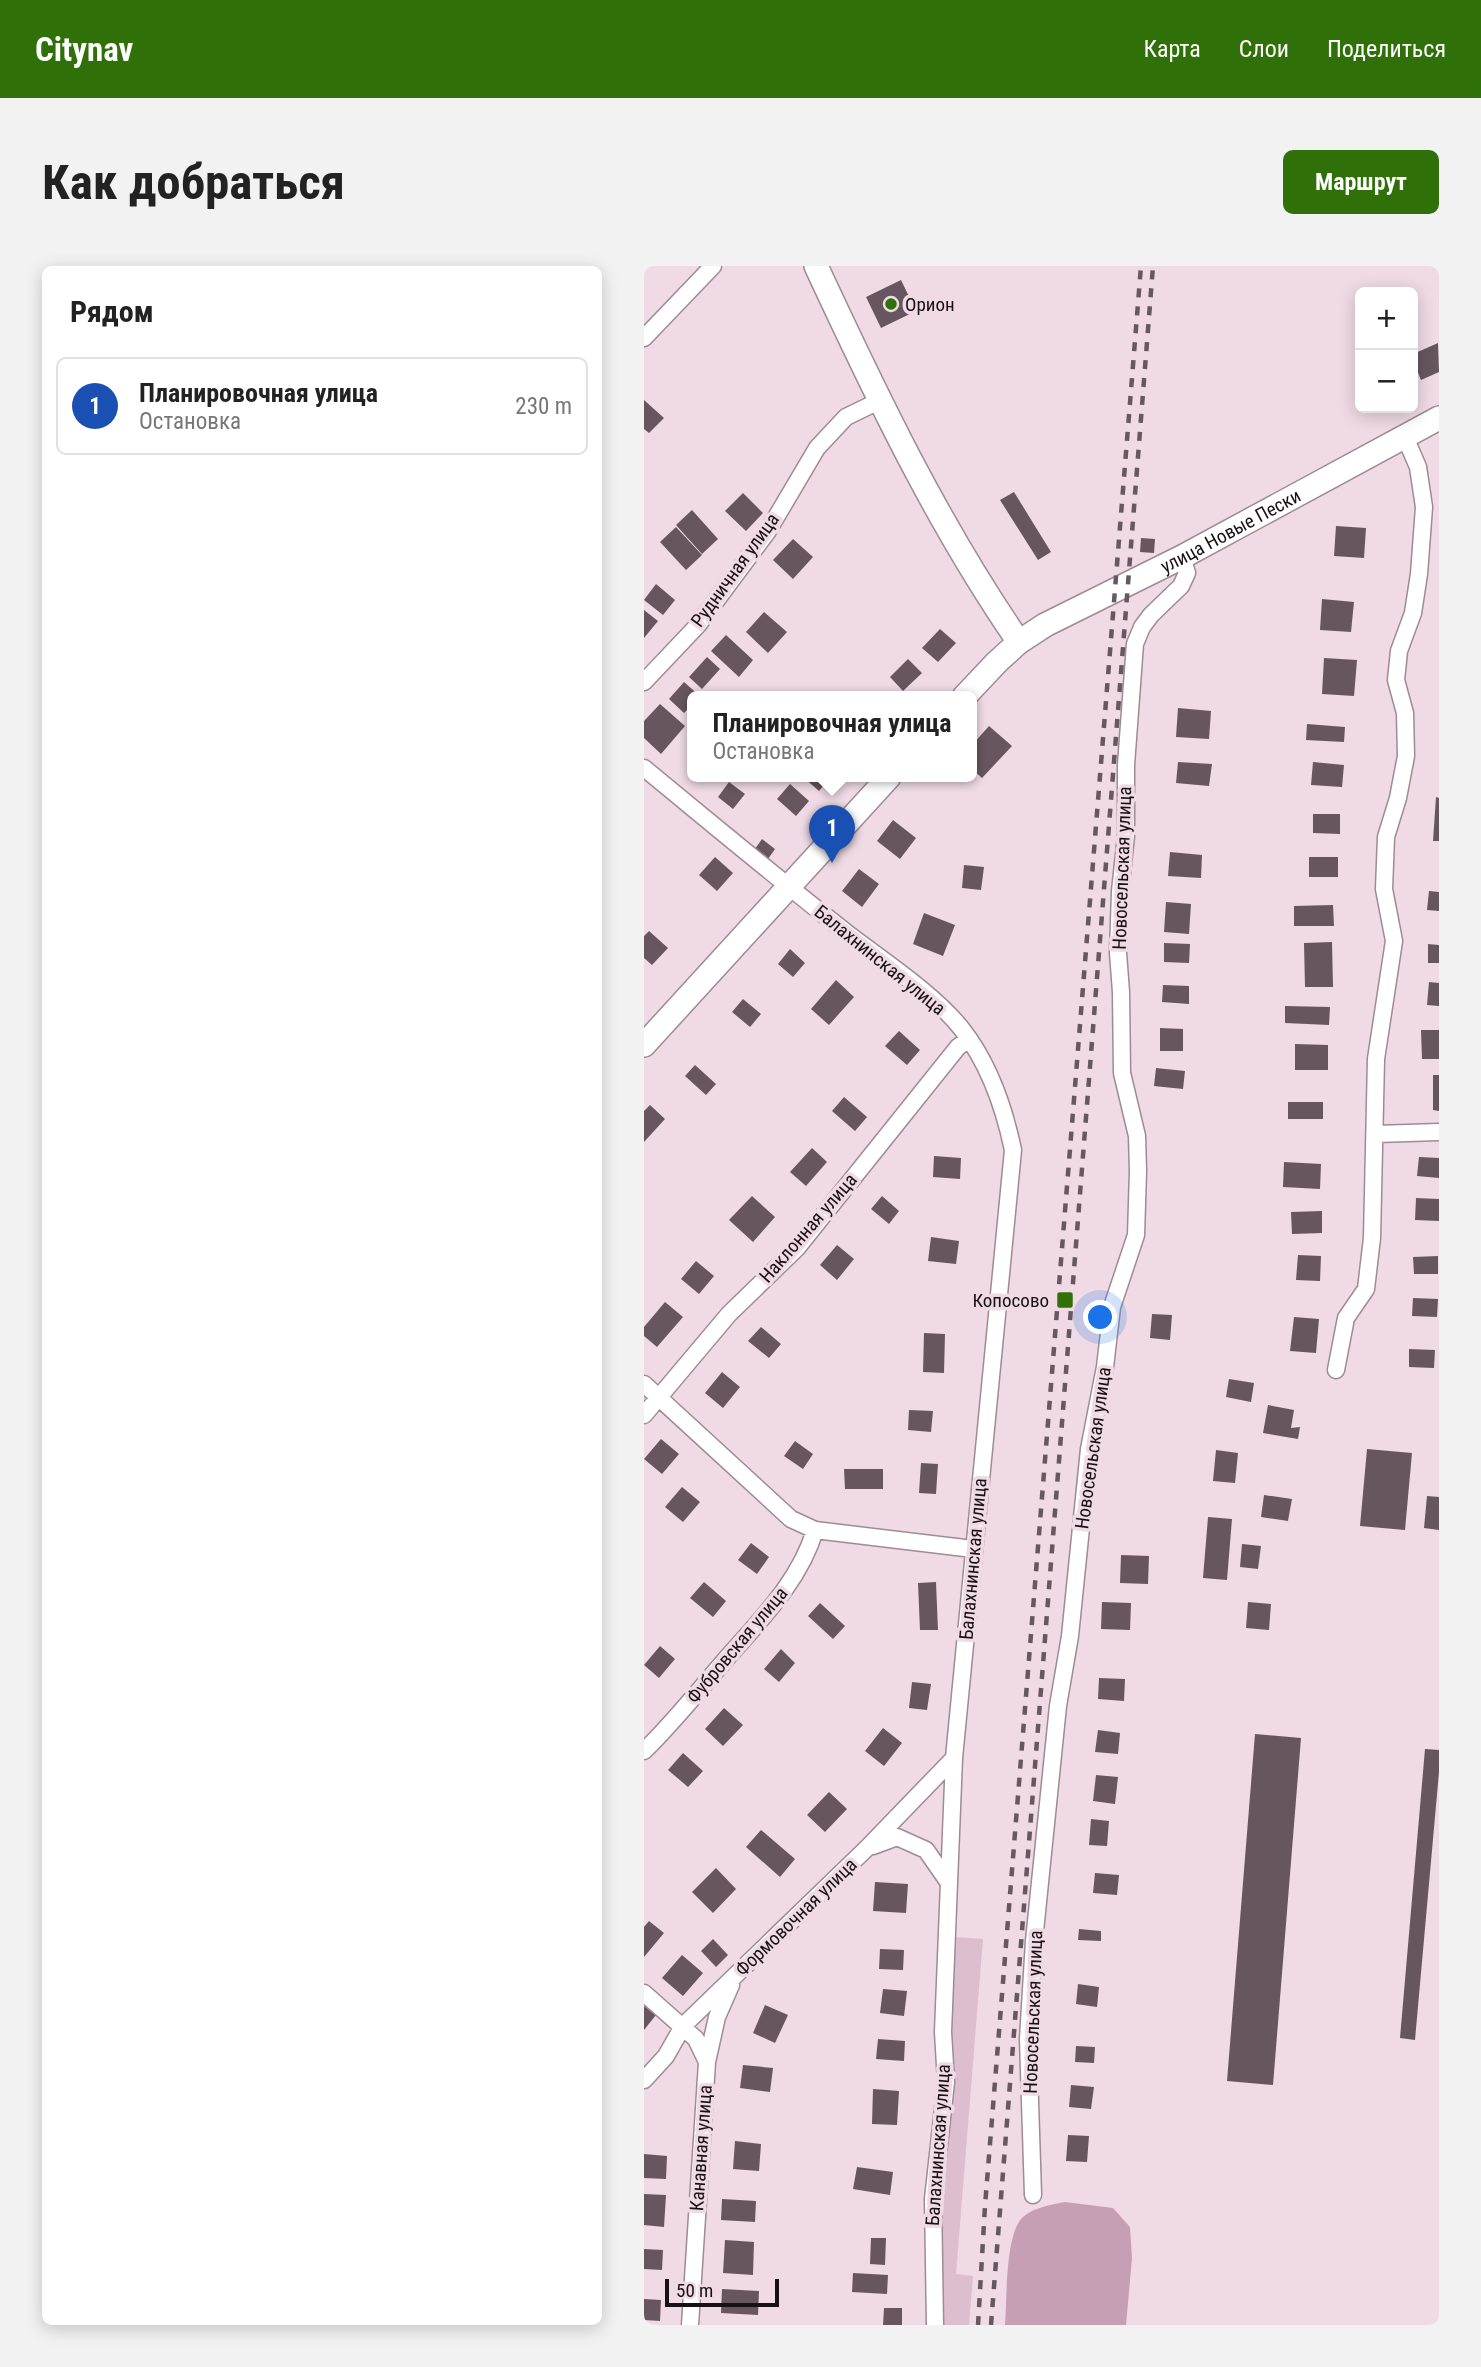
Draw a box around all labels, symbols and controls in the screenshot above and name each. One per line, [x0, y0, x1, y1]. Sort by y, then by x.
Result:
text: Citynav [35, 30, 133, 69]
text: Карта [1143, 35, 1201, 63]
text: Слои [1239, 35, 1289, 63]
text: Поделиться [1327, 35, 1446, 63]
button: Маршрут [1283, 150, 1439, 214]
text: Как добраться [42, 154, 345, 211]
map controls [1355, 287, 1418, 413]
button: + [1355, 287, 1418, 350]
place label: Орион [905, 293, 955, 316]
text: Рядом [70, 294, 154, 329]
marker: Орион [883, 296, 899, 312]
button: − [1355, 350, 1418, 413]
text: Планировочная улица [139, 378, 378, 408]
text: 1 [89, 393, 101, 420]
text: 230 m [515, 393, 572, 420]
text: Остановка [139, 408, 241, 435]
street label: улица Новые Пески [1156, 484, 1305, 577]
street label: Рудничная улица [686, 509, 784, 631]
popup [687, 691, 977, 782]
text: Планировочная улица [712, 708, 952, 738]
text: Остановка [712, 738, 814, 765]
street label: Новосельская улица [1108, 786, 1136, 950]
pin: 1 [809, 805, 855, 863]
street label: Балахнинская улица [810, 900, 950, 1020]
street label: Наклонная улица [754, 1169, 862, 1287]
place label: Копосово [972, 1289, 1049, 1312]
marker: Копосово [1055, 1290, 1075, 1310]
your location [1083, 1300, 1117, 1334]
street label: Новосельская улица [1070, 1365, 1116, 1531]
street label: Балахнинская улица [954, 1477, 992, 1641]
street label: Фубровская улица [682, 1582, 792, 1708]
street label: Формовочная улица [730, 1853, 862, 1981]
street label: Новосельская улица [1019, 1930, 1047, 2094]
street label: Балахнинская улица [921, 2063, 955, 2227]
street label: Канавная улица [685, 2084, 717, 2212]
scale bar [665, 2276, 779, 2308]
text: 50 m [676, 2279, 713, 2302]

